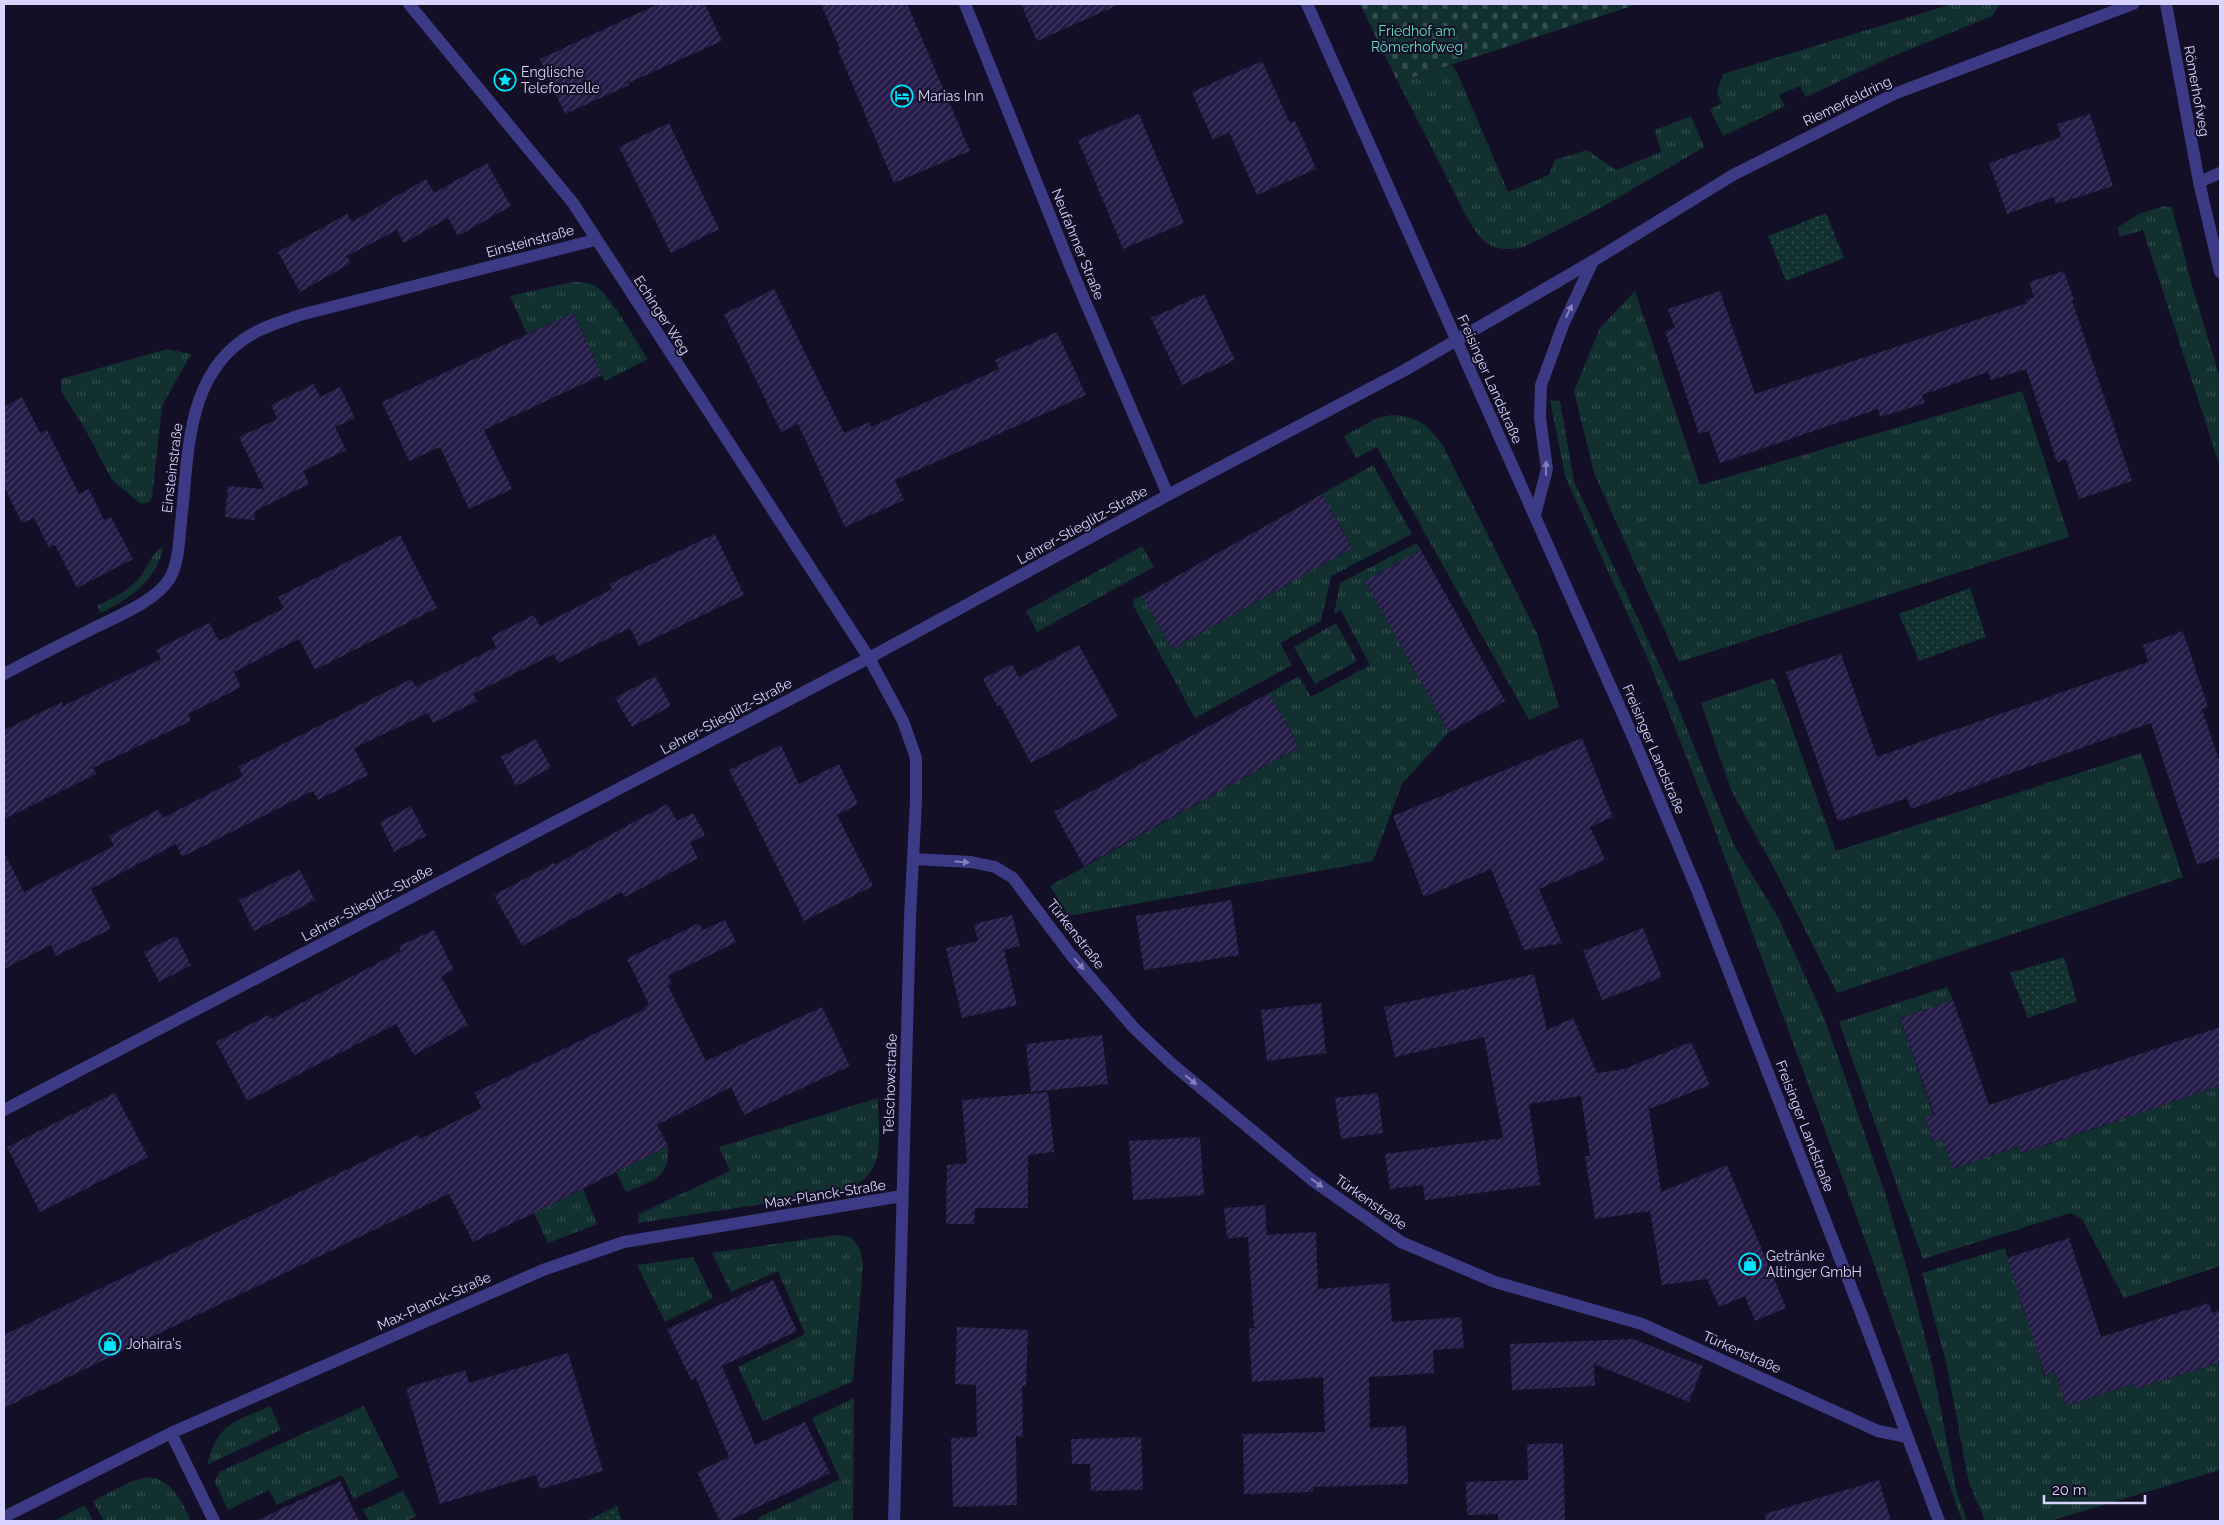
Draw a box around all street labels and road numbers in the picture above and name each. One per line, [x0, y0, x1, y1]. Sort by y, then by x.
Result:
street label: Römerhofweg [2181, 44, 2213, 138]
street label: Riemerfeldring [1800, 73, 1894, 129]
street label: Neufahrner Straße [1048, 186, 1108, 302]
street label: Einsteinstraße [484, 222, 576, 260]
street label: Echinger Weg [631, 273, 693, 357]
street label: Freisinger Landstraße [1454, 312, 1526, 446]
street label: Einsteinstraße [159, 422, 185, 514]
street label: Lehrer-Stieglitz-Straße [1014, 483, 1150, 567]
street label: Lehrer-Stieglitz-Straße [658, 675, 794, 757]
street label: Freisinger Landstraße [1619, 682, 1689, 816]
street label: Lehrer-Stieglitz-Straße [299, 862, 435, 944]
street label: Türkenstraße [1044, 896, 1108, 972]
street label: Telschowstraße [880, 1033, 900, 1135]
street label: Freisinger Landstraße [1773, 1058, 1837, 1194]
street label: Türkenstraße [1332, 1171, 1410, 1233]
street label: Max-Planck-Straße [763, 1176, 887, 1212]
street label: Max-Planck-Straße [375, 1269, 493, 1333]
street label: Türkenstraße [1700, 1328, 1784, 1376]

